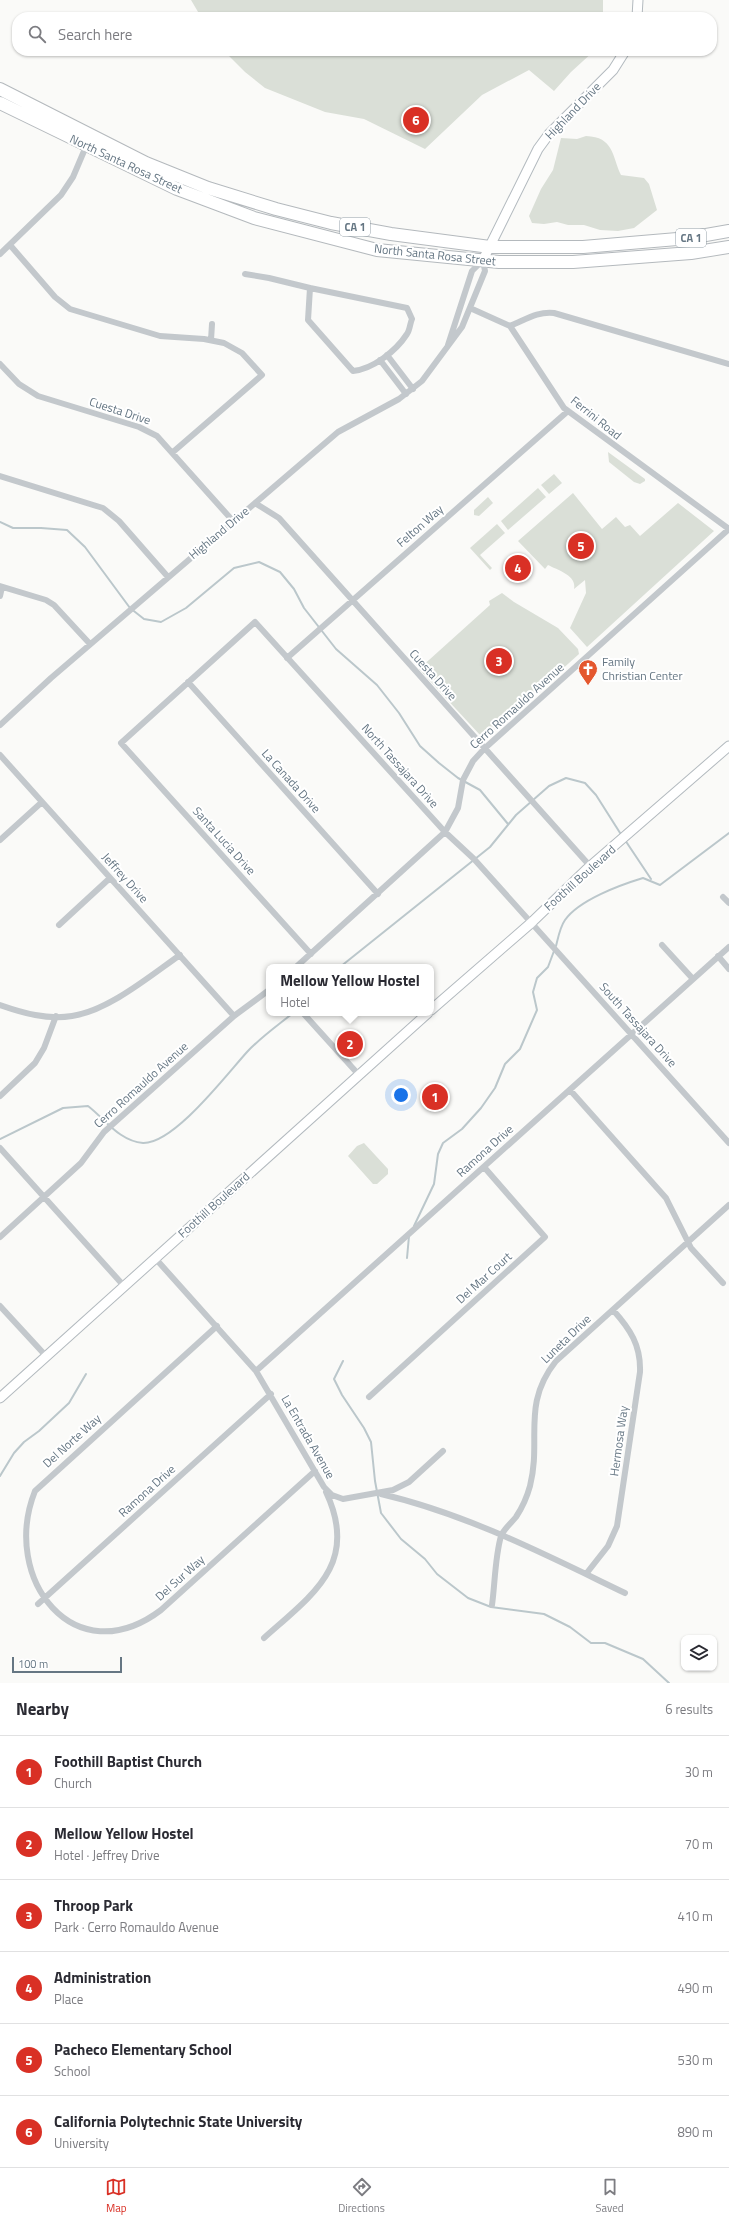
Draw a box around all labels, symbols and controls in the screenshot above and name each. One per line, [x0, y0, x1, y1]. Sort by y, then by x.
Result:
search box [12, 12, 717, 56]
icon: search [26, 23, 48, 45]
text: Search here [58, 23, 132, 46]
street label: Highland Drive [540, 78, 605, 144]
pin: 6 [403, 105, 429, 135]
street label: North Santa Rosa Street [67, 129, 186, 198]
road number: CA 1 [340, 218, 370, 236]
road number: CA 1 [676, 229, 706, 247]
street label: North Santa Rosa Street [373, 239, 498, 270]
street label: Ferrini Road [567, 391, 626, 444]
street label: Cuesta Drive [87, 392, 153, 429]
street label: Felton Way [392, 500, 447, 551]
street label: Highland Drive [184, 502, 253, 564]
pin: 5 [568, 531, 594, 561]
pin: 4 [505, 553, 531, 583]
street label: Cuesta Drive [405, 645, 462, 705]
pin: 3 [486, 646, 512, 676]
place label: Family Christian Center [602, 652, 683, 685]
street label: Cerro Romauldo Avenue [465, 658, 568, 753]
church icon: Family Christian Center [577, 658, 599, 686]
street label: North Tassajara Drive [357, 719, 444, 812]
street label: La Canada Drive [257, 744, 325, 817]
street label: Santa Lucia Drive [188, 802, 260, 879]
street label: Foothill Boulevard [539, 840, 620, 915]
street label: Jeffrey Drive [98, 848, 153, 907]
popup [266, 964, 434, 1016]
text: Mellow Yellow Hostel [280, 969, 420, 992]
street label: South Tassajara Drive [595, 978, 682, 1071]
text: Hotel [280, 992, 310, 1012]
pin: 2 [337, 1029, 363, 1059]
street label: Cerro Romauldo Avenue [89, 1037, 192, 1132]
pin: 1 [422, 1082, 448, 1112]
your location [391, 1085, 411, 1105]
street label: Ramona Drive [452, 1120, 517, 1181]
street label: Foothill Boulevard [173, 1167, 254, 1242]
street label: Del Mar Court [451, 1247, 516, 1308]
street label: Luneta Drive [536, 1310, 595, 1368]
street label: La Entrada Avenue [277, 1391, 340, 1482]
street label: Hermosa Way [604, 1404, 633, 1477]
street label: Del Norte Way [38, 1409, 105, 1472]
street label: Ramona Drive [114, 1460, 179, 1521]
street label: Del Sur Way [151, 1550, 209, 1605]
map controls [681, 1635, 717, 1671]
button: layers [681, 1635, 717, 1671]
scale bar [12, 1655, 122, 1674]
text: 100 m [18, 1656, 48, 1672]
text: Nearby [16, 1696, 69, 1722]
text: 6 results [665, 1699, 713, 1719]
text: Foothill Baptist Church [54, 1750, 202, 1773]
text: 1 [25, 1762, 33, 1782]
text: 30 m [685, 1762, 713, 1782]
text: Church [54, 1773, 92, 1793]
text: Mellow Yellow Hostel [54, 1822, 194, 1845]
text: 2 [25, 1834, 33, 1854]
text: 70 m [685, 1834, 713, 1854]
text: Hotel · Jeffrey Drive [54, 1845, 159, 1865]
text: Throop Park [54, 1894, 133, 1917]
text: 3 [25, 1906, 33, 1926]
text: 410 m [677, 1906, 713, 1926]
text: Park · Cerro Romauldo Avenue [54, 1917, 219, 1937]
text: Administration [54, 1966, 151, 1989]
text: 4 [25, 1978, 33, 1998]
text: 490 m [677, 1978, 713, 1998]
text: Place [54, 1989, 83, 2009]
text: Pacheco Elementary School [54, 2038, 232, 2061]
text: 5 [25, 2050, 33, 2070]
text: 530 m [677, 2050, 713, 2070]
text: School [54, 2061, 90, 2081]
text: California Polytechnic State University [54, 2110, 302, 2133]
text: 6 [25, 2122, 33, 2142]
text: 890 m [677, 2122, 713, 2142]
text: University [54, 2133, 109, 2153]
tab: Map [105, 2176, 127, 2216]
tab: Directions [338, 2176, 385, 2216]
tab: Saved [596, 2176, 624, 2216]

